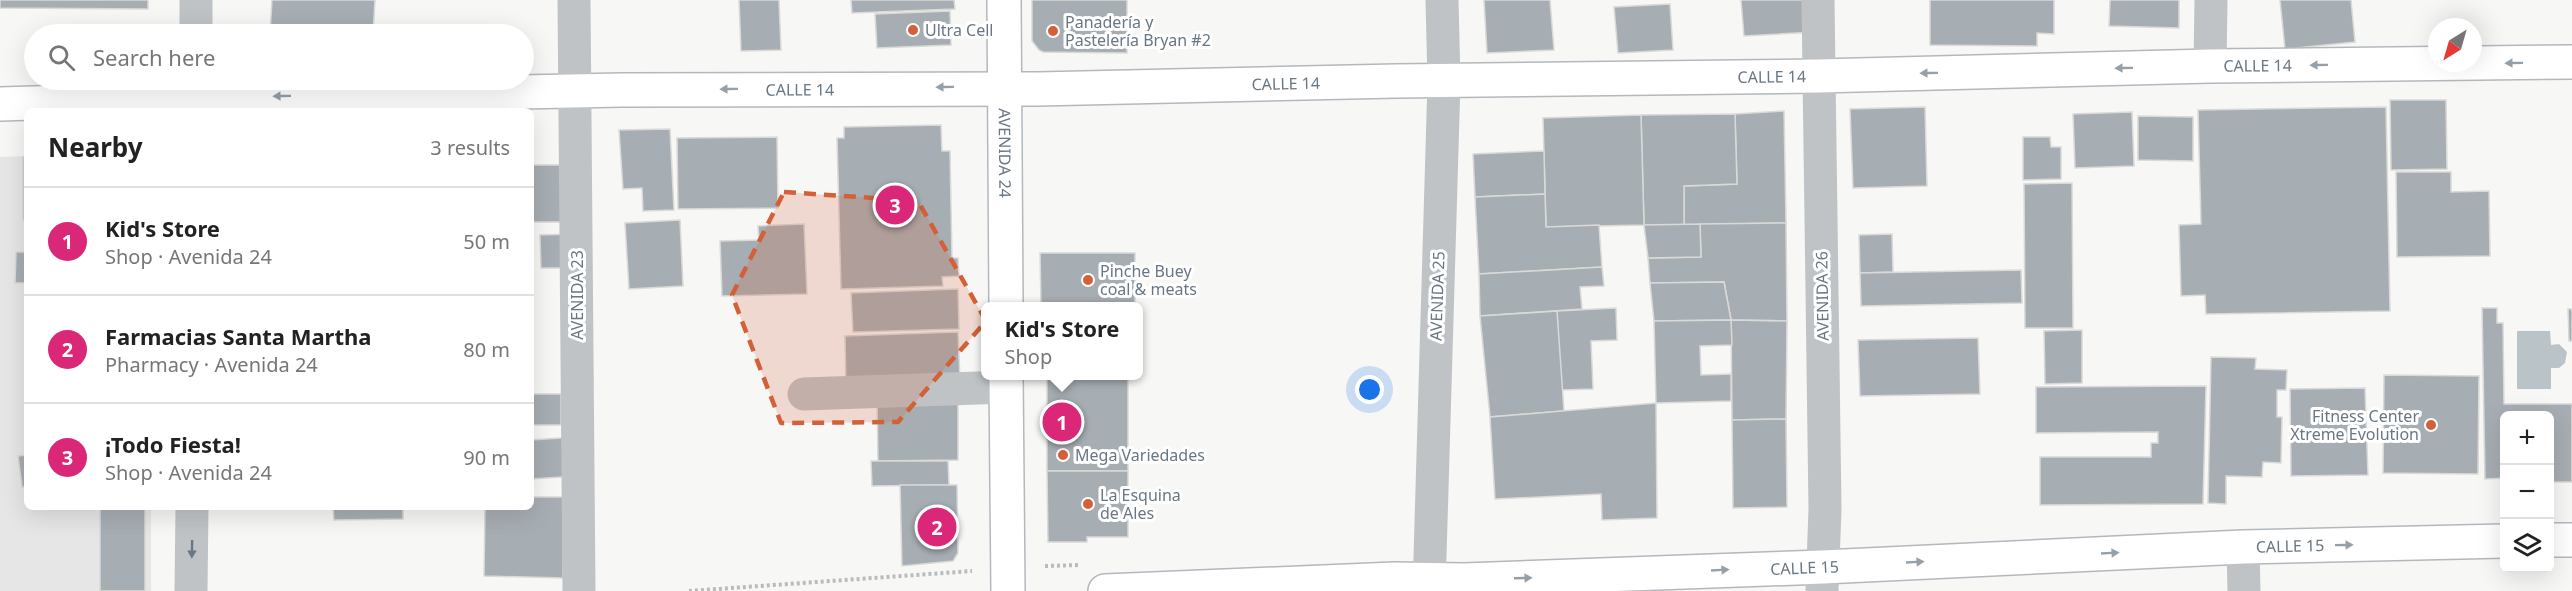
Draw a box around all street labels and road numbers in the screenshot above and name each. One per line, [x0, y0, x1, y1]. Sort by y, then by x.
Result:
street label: CALLE 14 [2223, 54, 2292, 77]
street label: CALLE 14 [1737, 65, 1806, 88]
street label: CALLE 14 [1251, 72, 1320, 95]
street label: CALLE 14 [766, 78, 834, 101]
street label: AVENIDA 24 [994, 108, 1016, 198]
street label: AVENIDA 23 [566, 250, 588, 340]
street label: AVENIDA 25 [1424, 251, 1450, 341]
street label: AVENIDA 26 [1810, 251, 1834, 341]
street label: CALLE 15 [2256, 534, 2325, 558]
street label: CALLE 15 [1770, 555, 1839, 580]

